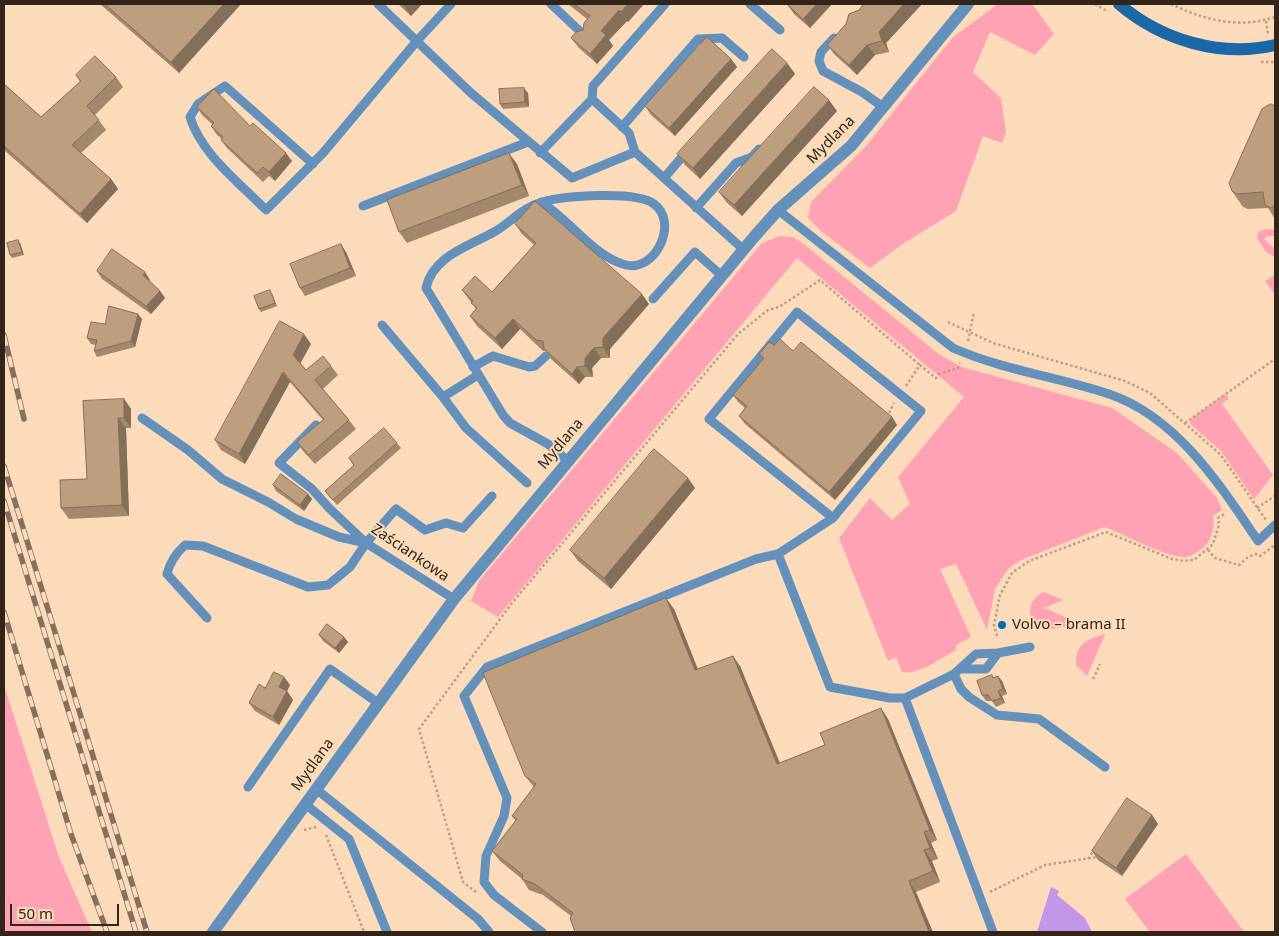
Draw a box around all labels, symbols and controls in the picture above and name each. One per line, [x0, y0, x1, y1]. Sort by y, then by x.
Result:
street label: Mydlana [803, 112, 859, 168]
street label: Mydlana [535, 415, 587, 473]
street label: Zaściankowa [368, 520, 452, 586]
place label: Volvo – brama II [1012, 616, 1126, 634]
marker: Volvo – brama II [996, 619, 1008, 631]
street label: Mydlana [288, 735, 338, 795]
scale bar [12, 894, 121, 926]
text: 50 m [18, 903, 53, 923]

